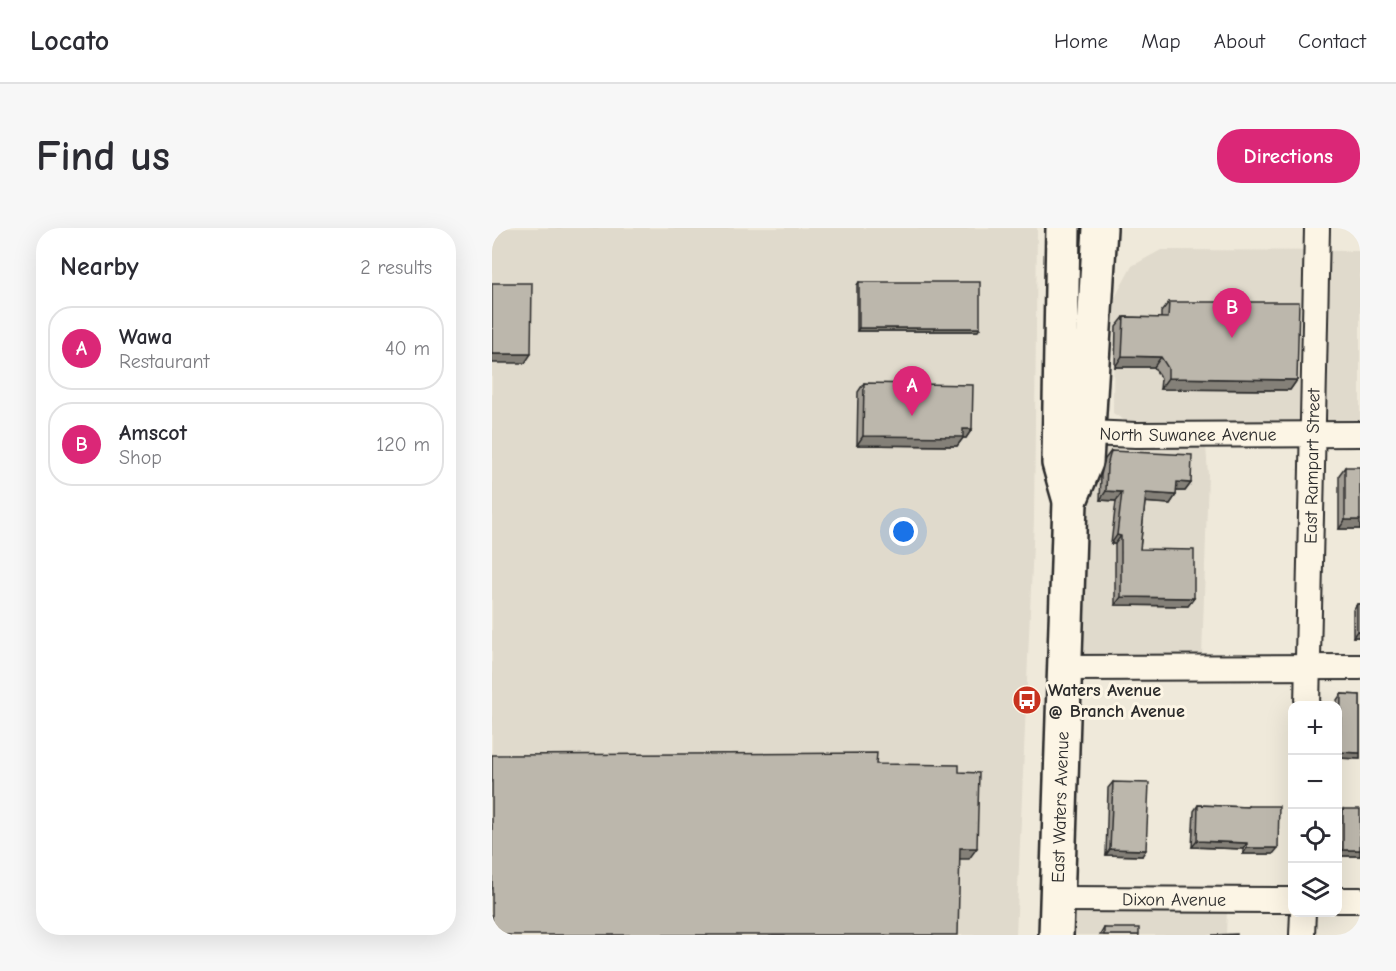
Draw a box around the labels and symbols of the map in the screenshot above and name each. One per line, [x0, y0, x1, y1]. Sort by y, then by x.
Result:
pin: B [1212, 288, 1252, 338]
pin: A [892, 366, 932, 416]
street label: East Rampart Street [1300, 387, 1324, 544]
street label: North Suwanee Avenue [1099, 423, 1277, 446]
your location [889, 517, 918, 546]
place label: Waters Avenue @ Branch Avenue [1048, 680, 1185, 722]
bus stop icon: Waters Avenue @ Branch Avenue [1011, 684, 1043, 716]
street label: East Waters Avenue [1047, 731, 1073, 883]
street label: Dixon Avenue [1122, 889, 1226, 910]

